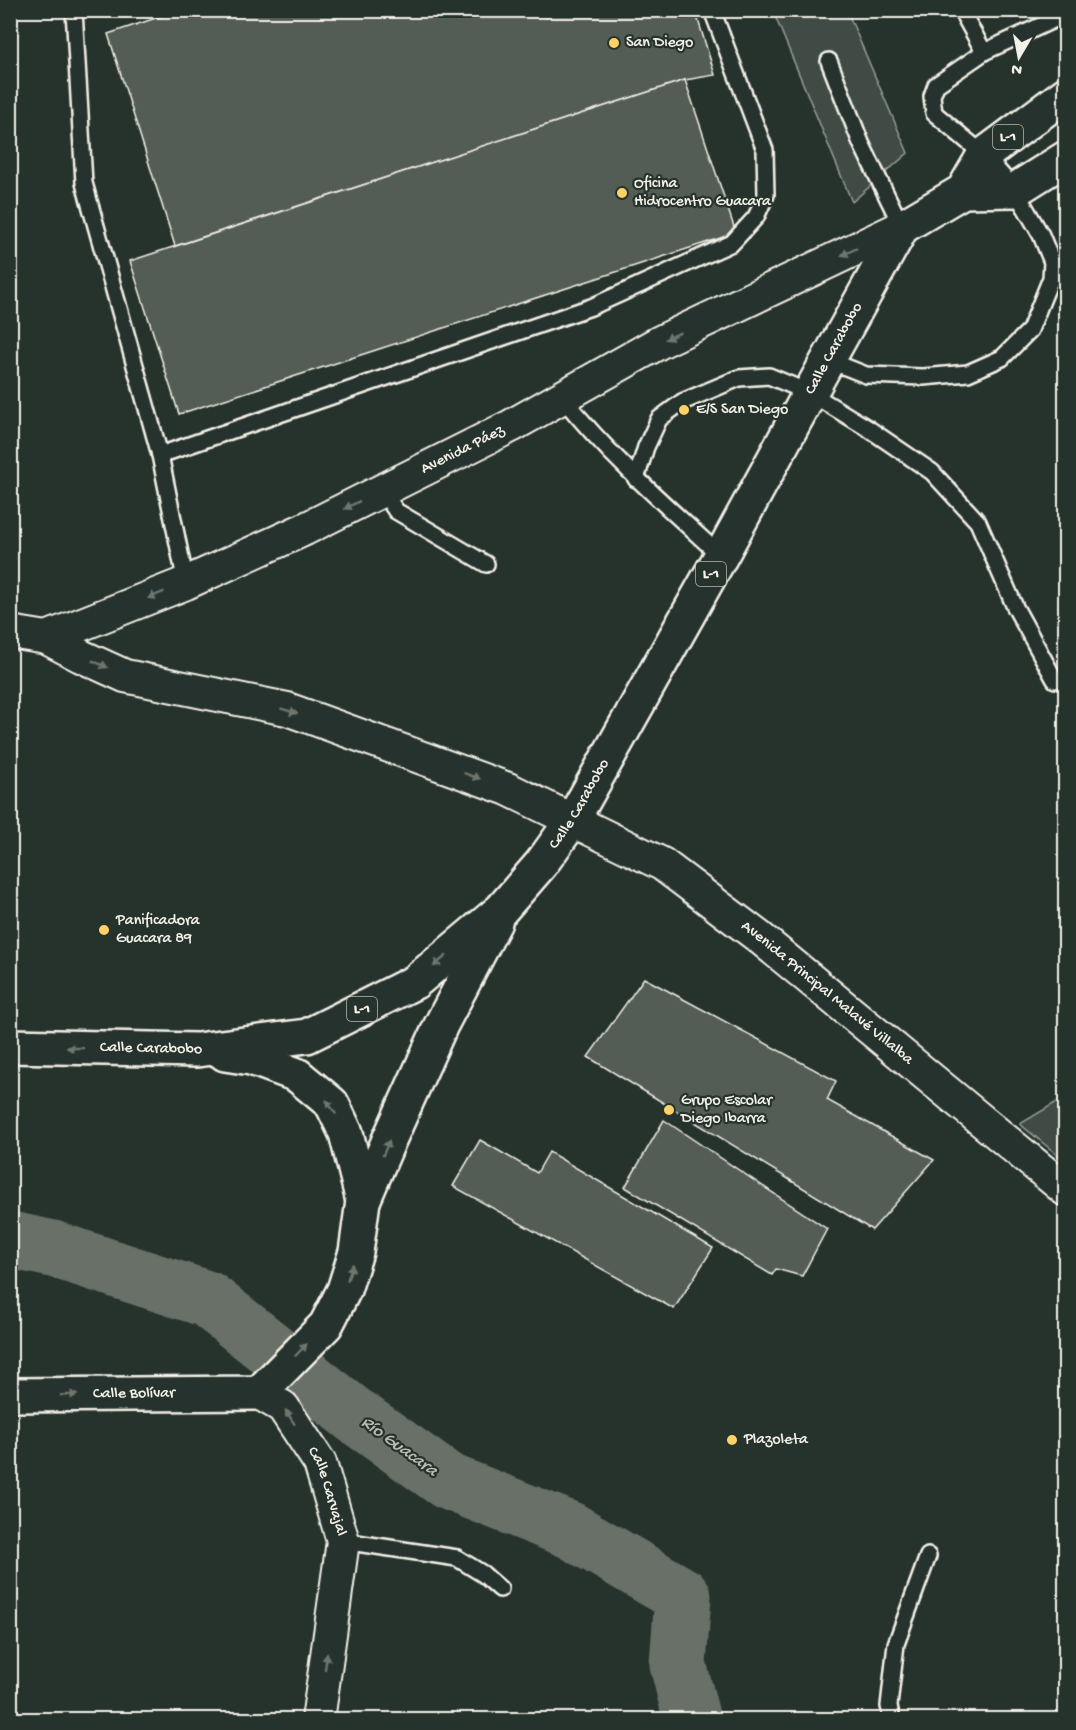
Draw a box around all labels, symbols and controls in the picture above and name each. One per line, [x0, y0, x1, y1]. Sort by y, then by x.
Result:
north arrow [989, 27, 1049, 87]
place label: San Diego [626, 34, 693, 53]
marker: San Diego [607, 36, 621, 50]
text: N [1010, 58, 1024, 79]
road number: L-1 [993, 125, 1023, 149]
place label: Oficina Hidrocentro Guacara [634, 175, 772, 212]
marker: Oficina Hidrocentro Guacara [615, 186, 629, 200]
one-way arrow [841, 248, 858, 257]
street label: Calle Carabobo [801, 299, 867, 398]
one-way arrow [664, 331, 681, 340]
place label: E/S San Diego [696, 401, 788, 420]
marker: E/S San Diego [677, 403, 691, 417]
street label: Avenida Páez [418, 421, 508, 479]
one-way arrow [344, 501, 361, 510]
road number: L-1 [696, 562, 726, 586]
one-way arrow [147, 591, 165, 600]
one-way arrow [91, 659, 109, 669]
one-way arrow [280, 707, 298, 716]
street label: Calle Carabobo [545, 756, 614, 853]
one-way arrow [463, 772, 481, 782]
place label: Panificadora Guacara 89 [115, 912, 201, 949]
street label: Avenida Principal Malavé Villalba [737, 917, 918, 1070]
marker: Panificadora Guacara 89 [97, 923, 111, 937]
one-way arrow [432, 954, 448, 967]
road number: L-1 [347, 997, 377, 1021]
street label: Calle Carabobo [100, 1038, 203, 1060]
one-way arrow [66, 1043, 85, 1052]
place label: Grupo Escolar Diego Ibarra [680, 1092, 773, 1129]
one-way arrow [326, 1098, 337, 1115]
marker: Grupo Escolar Diego Ibarra [662, 1103, 676, 1117]
one-way arrow [381, 1139, 390, 1156]
one-way arrow [345, 1263, 355, 1281]
one-way arrow [294, 1344, 308, 1358]
street label: Calle Bolívar [93, 1384, 176, 1404]
one-way arrow [59, 1390, 78, 1400]
one-way arrow [285, 1409, 296, 1425]
water label: Río Guacara [357, 1412, 442, 1482]
place label: Plazoleta [743, 1431, 809, 1450]
marker: Plazoleta [725, 1433, 739, 1447]
street label: Calle Carvajal [302, 1443, 350, 1538]
one-way arrow [321, 1652, 330, 1671]

